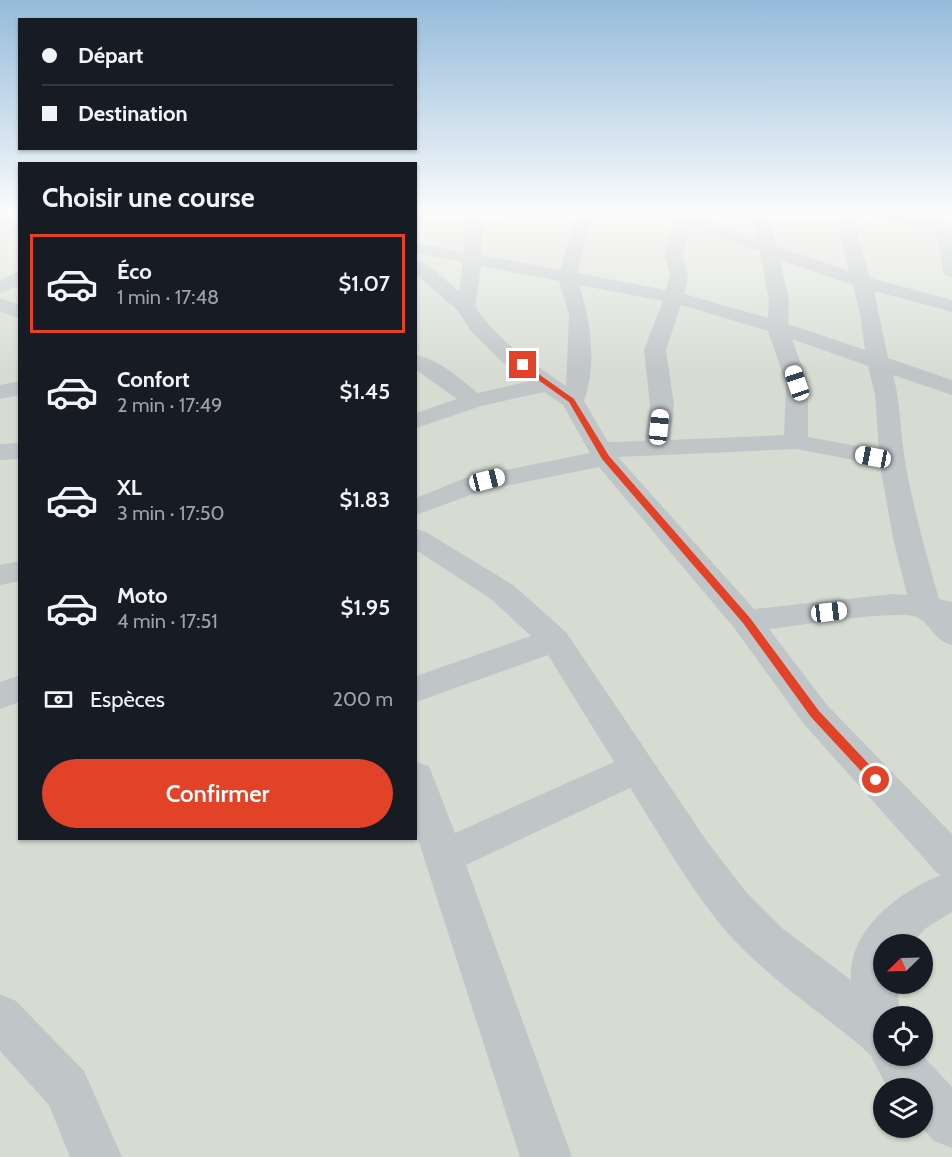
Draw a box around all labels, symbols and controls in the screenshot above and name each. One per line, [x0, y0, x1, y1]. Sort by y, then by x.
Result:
text: Départ [78, 42, 143, 69]
text: Destination [78, 100, 188, 127]
text: Choisir une course [42, 181, 255, 214]
icon: car [45, 257, 99, 311]
text: Éco [117, 258, 152, 285]
text: $1.07 [338, 270, 390, 297]
text: 1 min · 17:48 [117, 285, 219, 309]
route end [509, 351, 536, 378]
car [783, 363, 811, 403]
icon: car [45, 365, 99, 419]
text: Confort [117, 366, 190, 393]
text: $1.45 [339, 378, 390, 405]
text: 2 min · 17:49 [117, 393, 222, 417]
car [648, 408, 670, 446]
car [854, 445, 892, 469]
car [467, 467, 507, 493]
icon: car [45, 473, 99, 527]
text: XL [117, 474, 142, 501]
text: $1.83 [339, 486, 390, 513]
text: 3 min · 17:50 [117, 501, 225, 525]
icon: car [45, 581, 99, 635]
text: Moto [117, 582, 168, 609]
text: $1.95 [341, 594, 390, 621]
car [810, 601, 848, 623]
text: 4 min · 17:51 [117, 609, 218, 633]
icon: cash [42, 683, 75, 716]
text: Espèces [90, 686, 165, 713]
text: 200 m [333, 687, 393, 711]
button: Confirmer [42, 759, 393, 828]
route start [862, 766, 889, 793]
north arrow [873, 934, 933, 994]
map controls [873, 934, 933, 1138]
button: locate [873, 1006, 933, 1066]
button: layers [873, 1078, 933, 1138]

